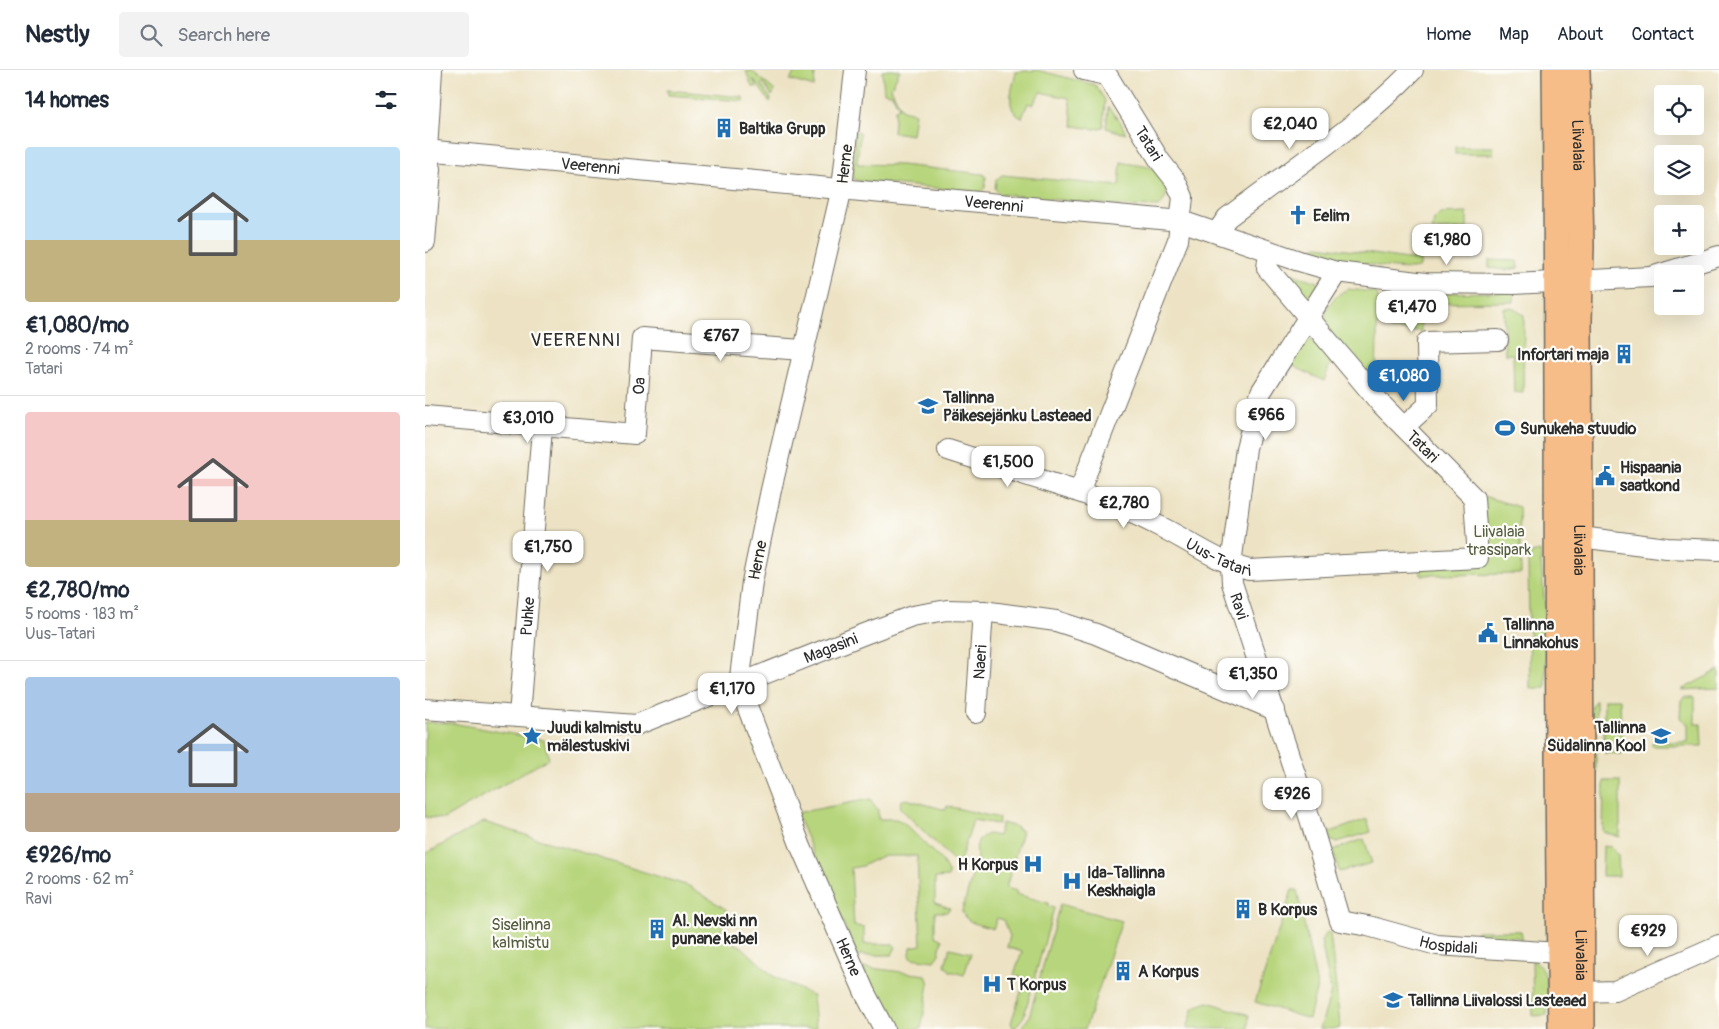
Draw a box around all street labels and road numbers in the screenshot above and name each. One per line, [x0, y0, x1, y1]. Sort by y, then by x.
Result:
street label: Liivalaia [1567, 119, 1588, 171]
street label: Tatari [1130, 123, 1167, 165]
street label: Herne [833, 143, 857, 185]
street label: Veerenni [560, 154, 621, 179]
street label: Veerenni [963, 192, 1024, 217]
street label: Oa [629, 376, 650, 395]
street label: Tatari [1402, 426, 1443, 467]
street label: Liivalaia [1569, 524, 1589, 576]
street label: Uus-Tatari [1182, 534, 1251, 581]
street label: Herne [744, 539, 772, 582]
street label: Ravi [1225, 590, 1252, 622]
street label: Puhke [516, 596, 539, 637]
street label: Magasini [801, 629, 861, 668]
street label: Naeri [969, 644, 992, 680]
street label: Liivalaia [1571, 929, 1591, 981]
street label: Hospidali [1417, 932, 1478, 959]
street label: Herne [831, 935, 865, 980]

